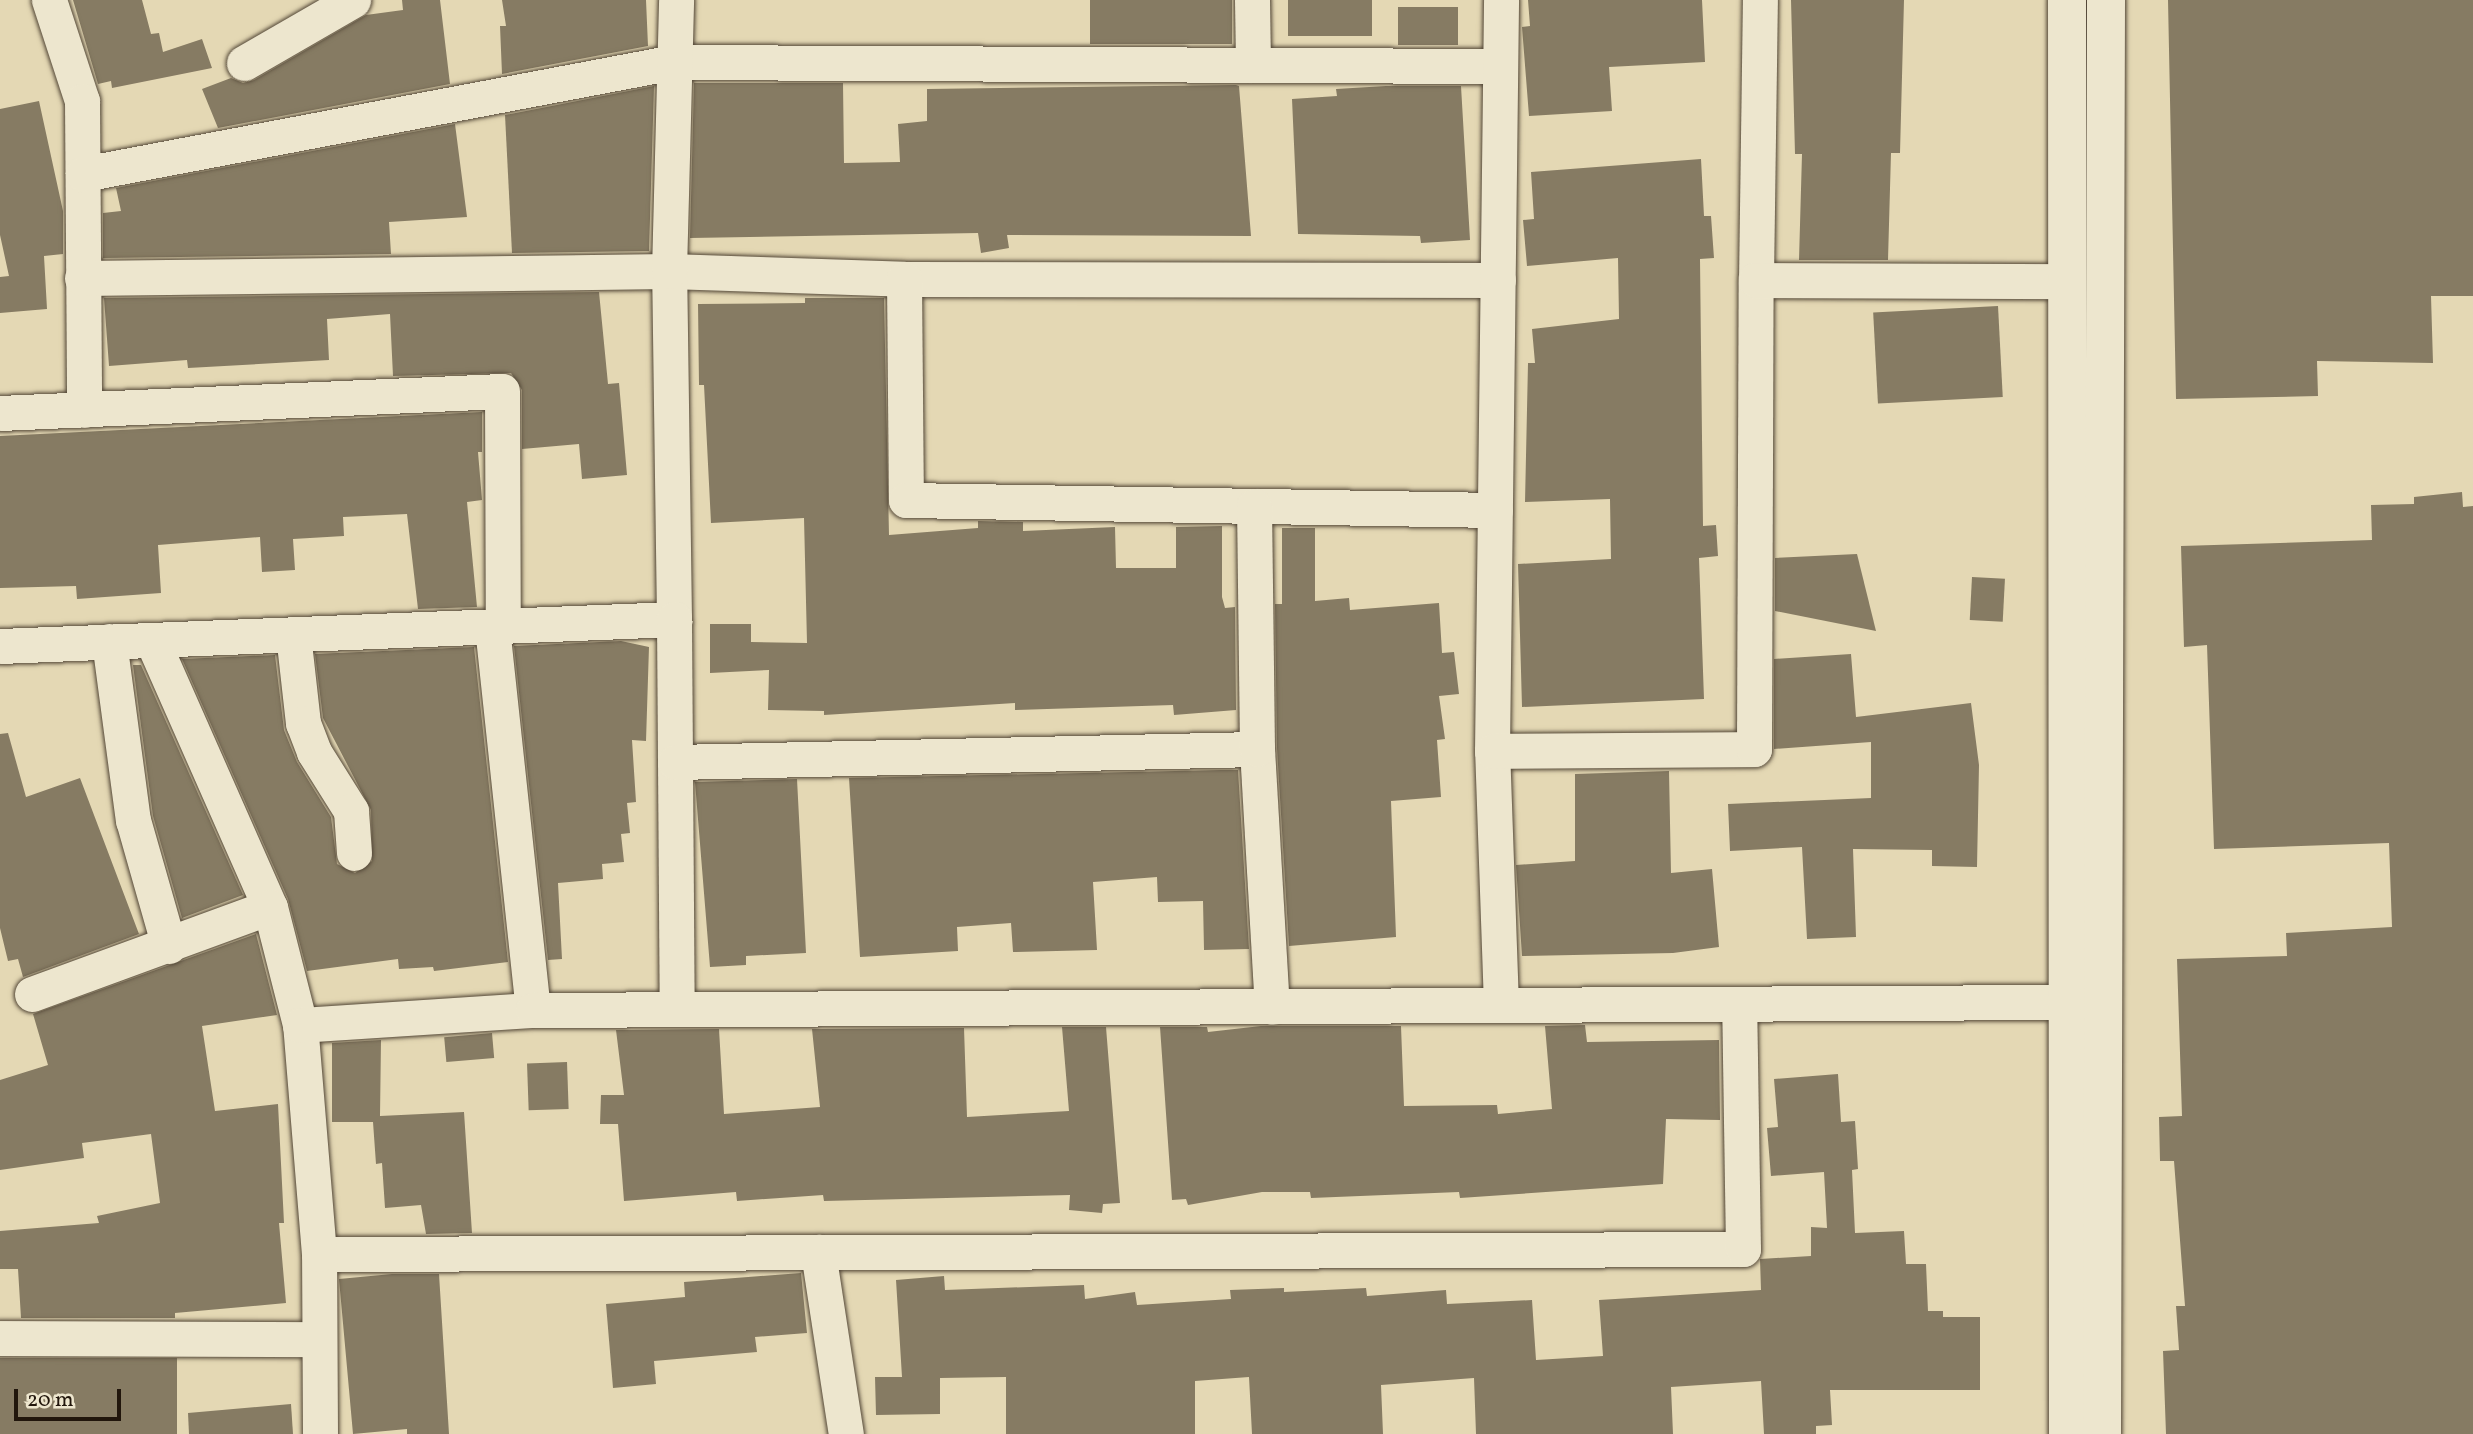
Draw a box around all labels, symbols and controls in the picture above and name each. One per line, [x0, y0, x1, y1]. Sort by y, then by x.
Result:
scale bar [18, 1374, 124, 1418]
text: 20 m [27, 1386, 73, 1415]

